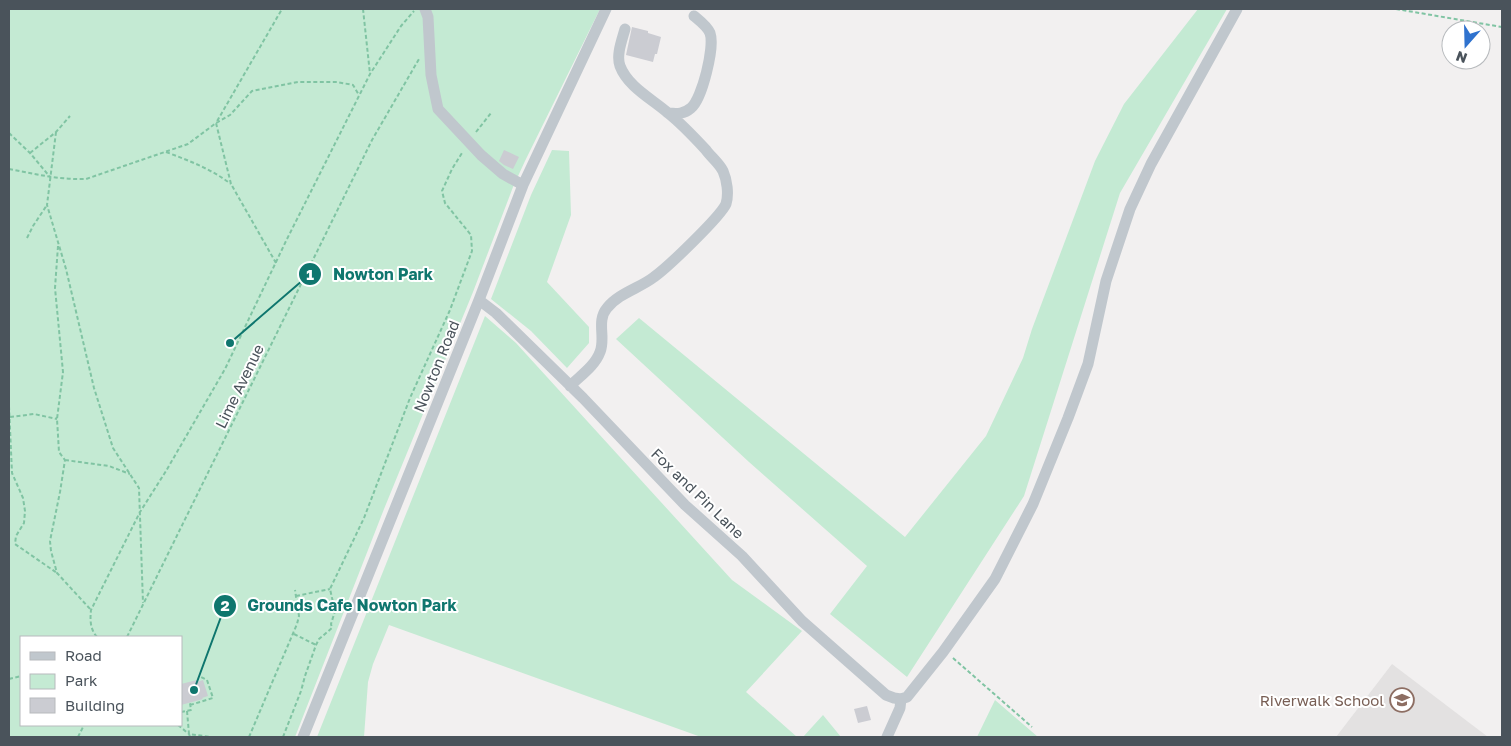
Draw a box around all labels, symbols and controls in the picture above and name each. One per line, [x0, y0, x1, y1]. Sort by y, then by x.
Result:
north arrow [1441, 20, 1491, 70]
text: N [1453, 48, 1469, 67]
callout: Nowton Park [298, 259, 443, 290]
text: Nowton Park [333, 264, 434, 284]
text: 1 [306, 265, 314, 283]
street label: Nowton Road [409, 317, 463, 415]
street label: Lime Avenue [211, 341, 267, 431]
street label: Fox and Pin Lane [648, 444, 748, 542]
callout: Grounds Cafe Nowton Park [213, 590, 467, 621]
text: Grounds Cafe Nowton Park [247, 595, 457, 615]
text: 2 [220, 596, 230, 614]
legend [20, 636, 182, 726]
text: Road [65, 646, 102, 664]
text: Park [65, 671, 98, 689]
school or university icon: Riverwalk School [1389, 687, 1415, 713]
place label: Riverwalk School [1260, 691, 1384, 709]
text: Building [65, 696, 125, 714]

